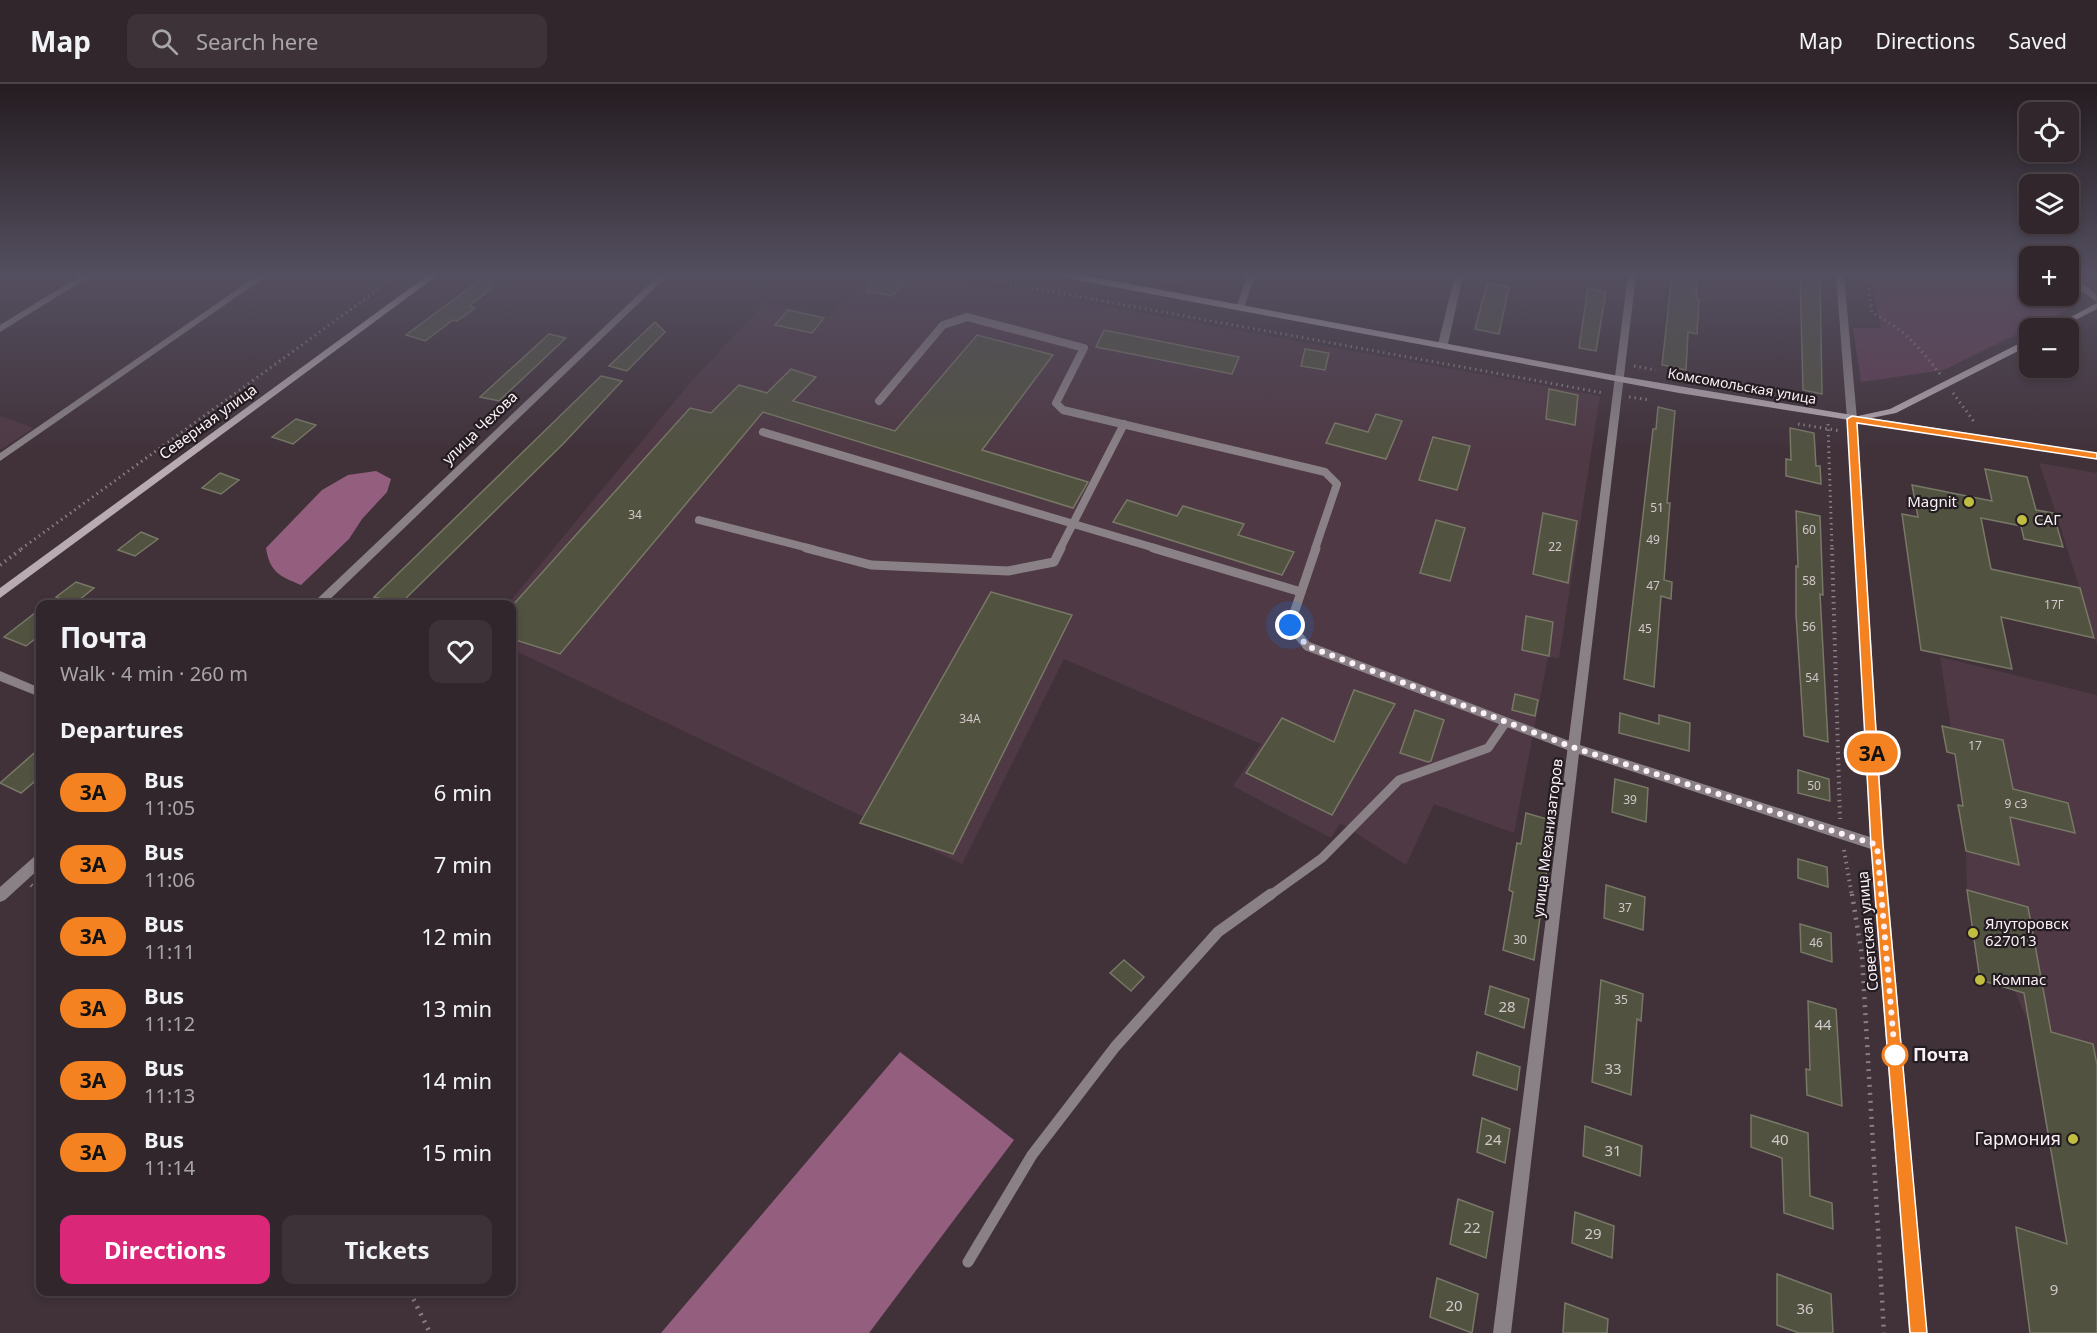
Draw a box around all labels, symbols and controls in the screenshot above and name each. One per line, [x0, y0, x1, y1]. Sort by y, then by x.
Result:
search box [127, 14, 547, 68]
text: Map [30, 22, 91, 60]
icon: search [148, 25, 181, 58]
text: Search here [196, 26, 318, 56]
text: Map [1799, 27, 1843, 55]
text: Directions [1876, 27, 1975, 55]
text: Saved [2008, 27, 2067, 55]
map controls [2019, 102, 2079, 378]
button: locate [2019, 102, 2079, 162]
button: layers [2019, 174, 2079, 234]
button: + [2019, 246, 2079, 306]
button: − [2019, 318, 2079, 378]
street label: Комсомольская улица [1666, 363, 1818, 408]
street label: Северная улица [154, 379, 260, 463]
street label: улица Чехова [437, 386, 521, 468]
place label: Magnit [1907, 491, 1958, 511]
marker: Magnit [1962, 495, 1976, 509]
house number: 51 [1650, 499, 1664, 516]
house number: 34 [628, 506, 642, 523]
place label: САГ [2034, 509, 2061, 529]
marker: САГ [2015, 513, 2029, 527]
house number: 60 [1802, 521, 1816, 538]
house number: 49 [1646, 531, 1660, 548]
house number: 22 [1548, 538, 1562, 555]
house number: 58 [1802, 572, 1816, 589]
house number: 47 [1646, 577, 1660, 594]
house number: 17Г [2044, 596, 2064, 613]
your location [1275, 610, 1305, 640]
text: Почта [60, 618, 147, 656]
house number: 56 [1802, 618, 1816, 635]
button: heart [429, 620, 492, 683]
house number: 45 [1638, 620, 1652, 637]
text: Walk · 4 min · 260 m [60, 660, 248, 687]
house number: 54 [1805, 669, 1819, 686]
house number: 34А [959, 710, 981, 727]
text: Departures [60, 714, 184, 744]
line badge: 3А [1845, 734, 1899, 772]
house number: 17 [1968, 737, 1982, 754]
text: 3А [1859, 739, 1885, 767]
street label: улица Механизаторов [1527, 757, 1567, 918]
text: Bus [144, 764, 184, 794]
text: 6 min [434, 777, 492, 807]
house number: 50 [1807, 777, 1821, 794]
text: 3А [80, 778, 106, 806]
house number: 39 [1623, 791, 1637, 808]
text: 11:05 [144, 794, 195, 821]
house number: 9 с3 [2005, 795, 2028, 812]
text: Bus [144, 836, 184, 866]
text: 7 min [434, 849, 492, 879]
text: 3А [80, 850, 106, 878]
text: 11:06 [144, 866, 195, 893]
street label: Советская улица [1852, 870, 1882, 992]
house number: 37 [1618, 899, 1632, 916]
text: Bus [144, 908, 184, 938]
place label: Ялуторовск 627013 [1985, 913, 2069, 950]
text: 12 min [421, 921, 492, 951]
text: 3А [80, 922, 106, 950]
marker: Ялуторовск 627013 [1966, 926, 1980, 940]
house number: 30 [1513, 931, 1527, 948]
house number: 46 [1809, 934, 1823, 951]
text: 11:11 [144, 938, 195, 965]
place label: Компас [1992, 969, 2046, 989]
marker: Компас [1973, 973, 1987, 987]
text: Bus [144, 980, 184, 1010]
house number: 35 [1614, 991, 1628, 1008]
text: 13 min [421, 993, 492, 1023]
text: 3А [80, 994, 106, 1022]
house number: 28 [1498, 996, 1516, 1016]
text: 11:12 [144, 1010, 195, 1037]
house number: 44 [1814, 1014, 1832, 1034]
marker: Почта [1882, 1042, 1908, 1068]
place label: Почта [1913, 1042, 1969, 1066]
text: Bus [144, 1052, 184, 1082]
house number: 33 [1604, 1058, 1622, 1078]
text: 14 min [421, 1065, 492, 1095]
text: 3А [80, 1066, 106, 1094]
text: 11:13 [144, 1082, 195, 1109]
text: Bus [144, 1124, 184, 1154]
place label: Гармония [1974, 1126, 2061, 1150]
house number: 24 [1484, 1129, 1502, 1149]
house number: 40 [1771, 1129, 1789, 1149]
marker: Гармония [2066, 1132, 2080, 1146]
text: 15 min [421, 1137, 492, 1167]
text: 3А [80, 1138, 106, 1166]
house number: 31 [1604, 1140, 1622, 1160]
text: 11:14 [144, 1154, 195, 1181]
button: Directions [60, 1215, 270, 1284]
button: Tickets [282, 1215, 492, 1284]
house number: 22 [1463, 1217, 1481, 1237]
house number: 29 [1584, 1223, 1602, 1243]
house number: 9 [2050, 1279, 2058, 1299]
house number: 20 [1445, 1295, 1463, 1315]
house number: 36 [1796, 1298, 1814, 1318]

